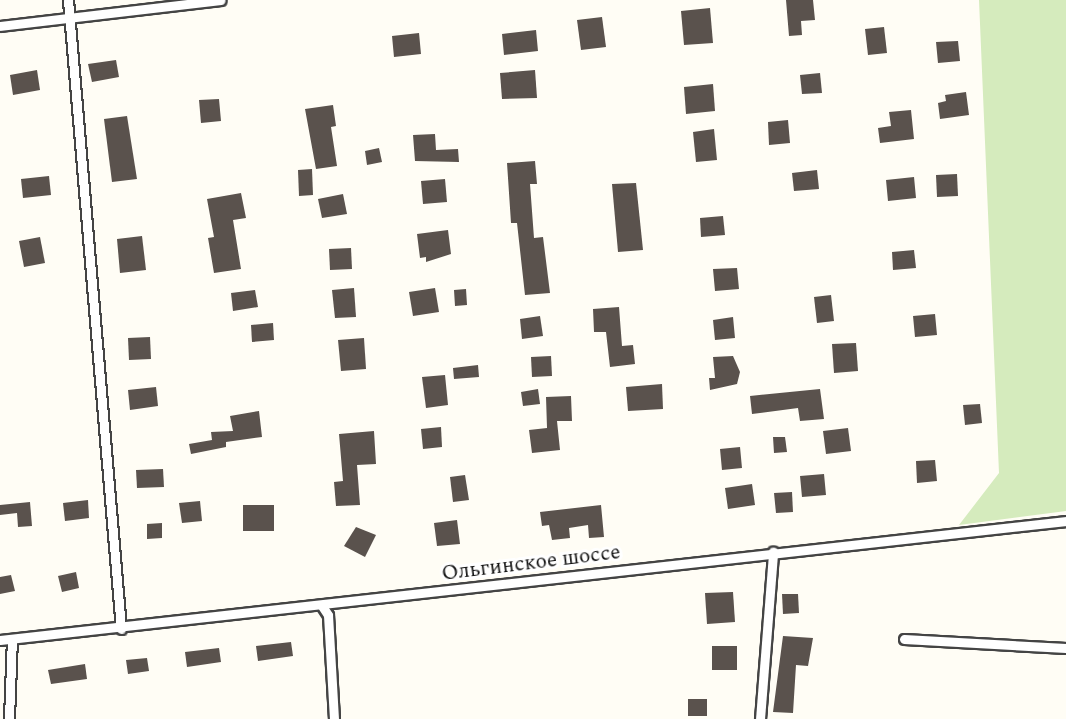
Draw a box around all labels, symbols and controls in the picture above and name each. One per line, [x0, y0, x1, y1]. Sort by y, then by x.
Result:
street label: Ольгинское шоссе [440, 540, 622, 586]

